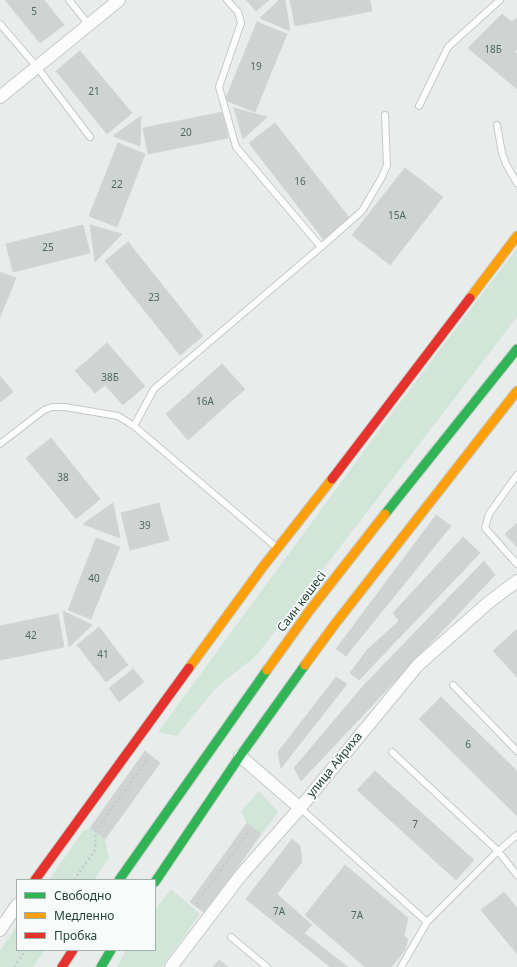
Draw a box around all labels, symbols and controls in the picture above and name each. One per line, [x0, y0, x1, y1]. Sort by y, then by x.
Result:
house number: 5 [31, 6, 37, 18]
house number: 18Б [484, 44, 502, 56]
house number: 19 [250, 61, 262, 73]
house number: 21 [88, 86, 100, 98]
house number: 20 [180, 127, 192, 139]
house number: 16 [294, 176, 306, 188]
house number: 22 [111, 179, 123, 191]
house number: 15А [388, 210, 406, 222]
house number: 25 [42, 242, 54, 254]
house number: 23 [148, 292, 160, 304]
house number: 38Б [101, 372, 119, 384]
house number: 16А [196, 396, 214, 408]
house number: 38 [57, 472, 69, 484]
house number: 39 [139, 520, 151, 532]
street label: Саин көшесі [275, 569, 329, 635]
house number: 40 [88, 573, 100, 585]
house number: 42 [25, 630, 37, 642]
house number: 41 [97, 649, 109, 661]
street label: улица Айриха [304, 730, 366, 800]
house number: 6 [465, 739, 471, 751]
house number: 7 [412, 819, 418, 831]
legend [16, 879, 156, 951]
text: Свободно [54, 887, 112, 904]
house number: 7А [273, 906, 285, 918]
text: Медленно [54, 907, 114, 924]
house number: 7А [351, 910, 363, 922]
text: Пробка [54, 927, 97, 944]

